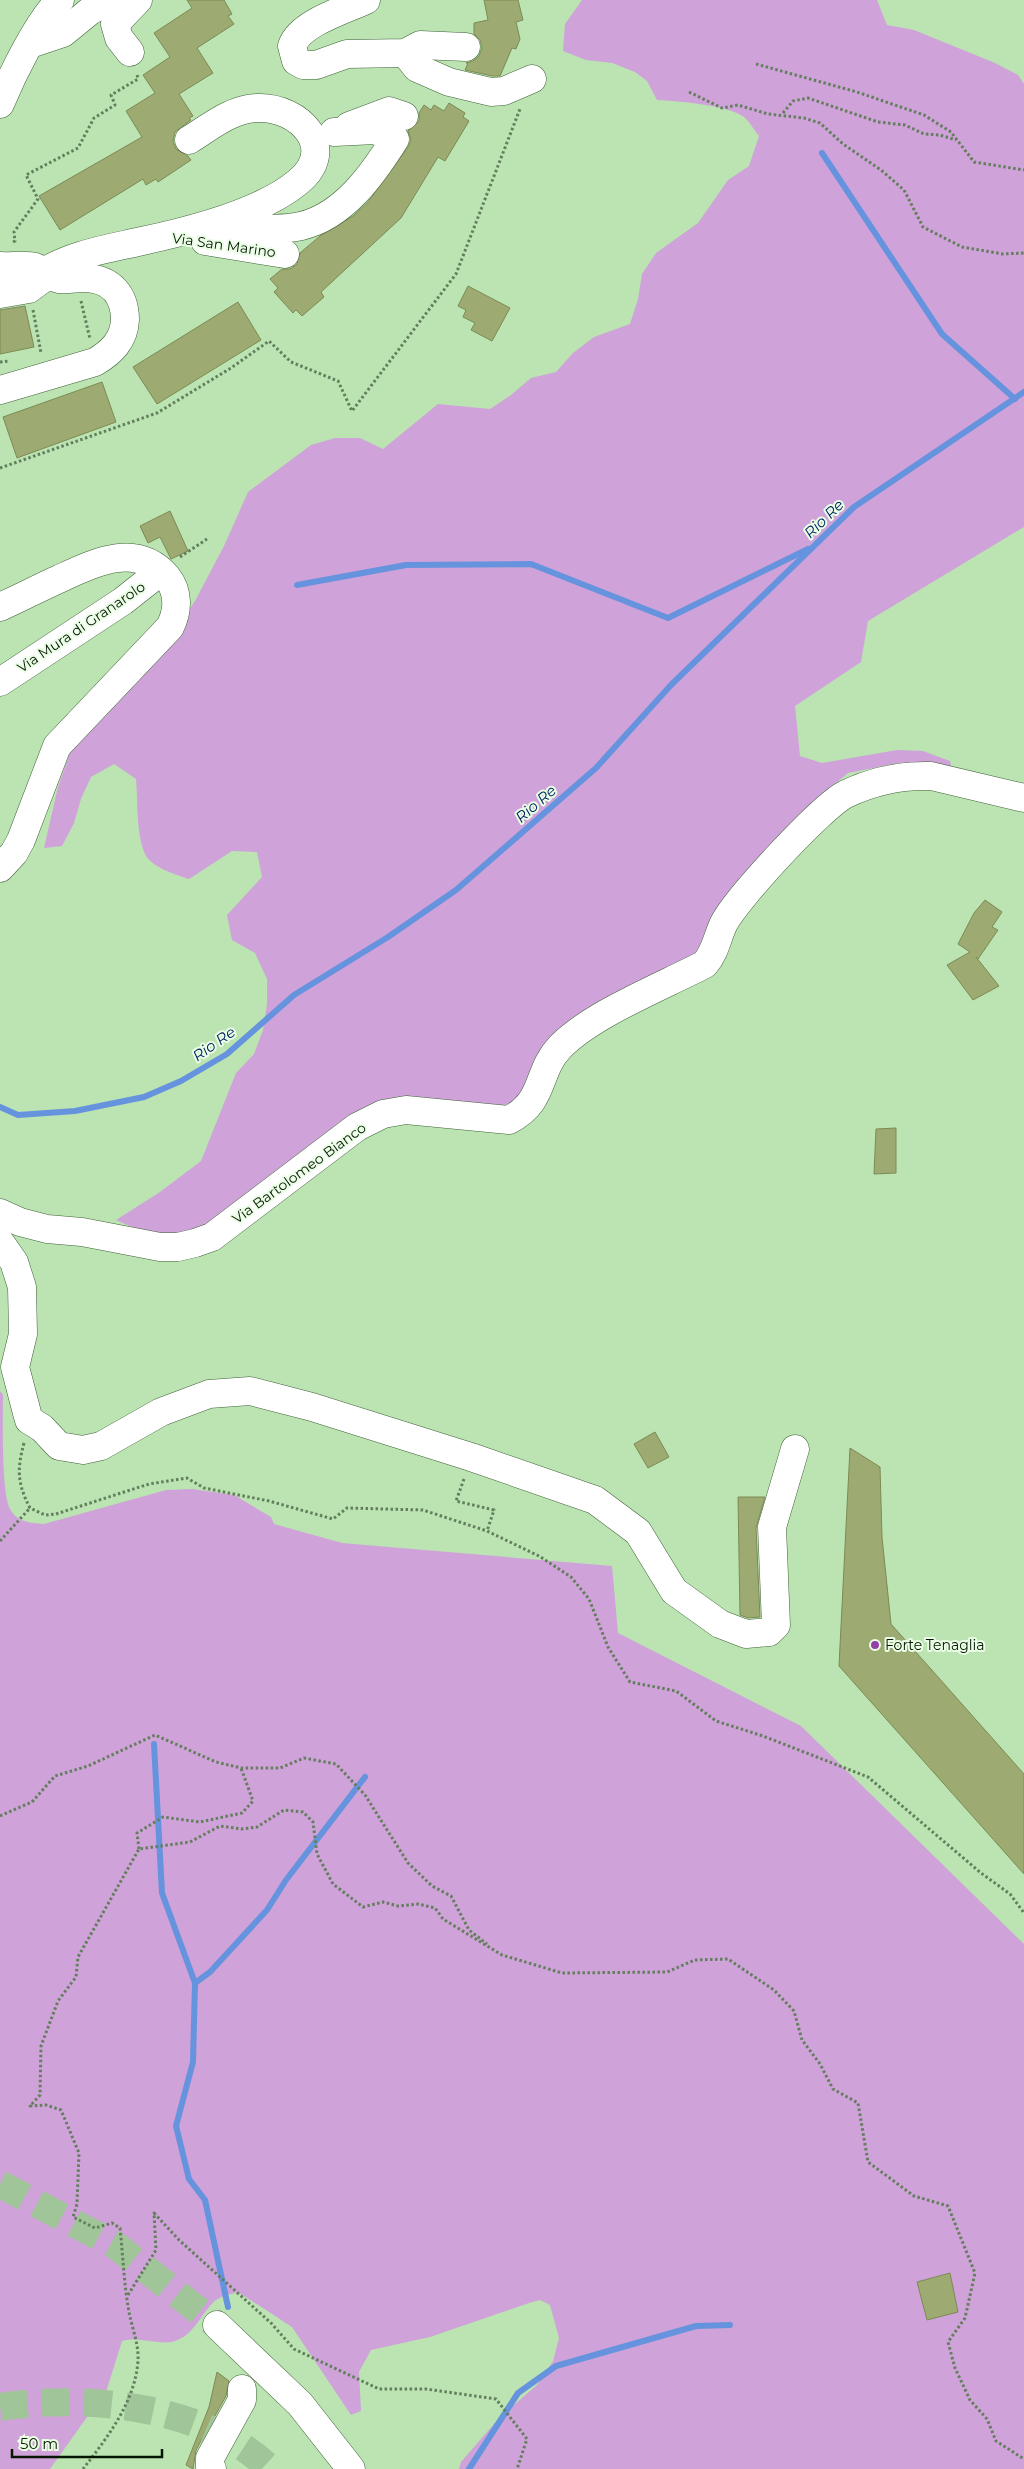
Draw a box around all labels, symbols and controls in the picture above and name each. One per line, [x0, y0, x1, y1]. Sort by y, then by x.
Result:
street label: Via San Marino [171, 229, 277, 261]
water label: Rio Re [800, 495, 848, 542]
street label: Via Mura di Granarolo [14, 577, 149, 677]
water label: Rio Re [511, 781, 560, 827]
water label: Rio Re [189, 1022, 239, 1065]
street label: Via Bartolomeo Bianco [229, 1118, 370, 1228]
place label: Forte Tenaglia [885, 1636, 985, 1654]
marker: Forte Tenaglia [869, 1639, 881, 1651]
scale bar [12, 2426, 162, 2458]
text: 50 m [20, 2434, 58, 2453]

